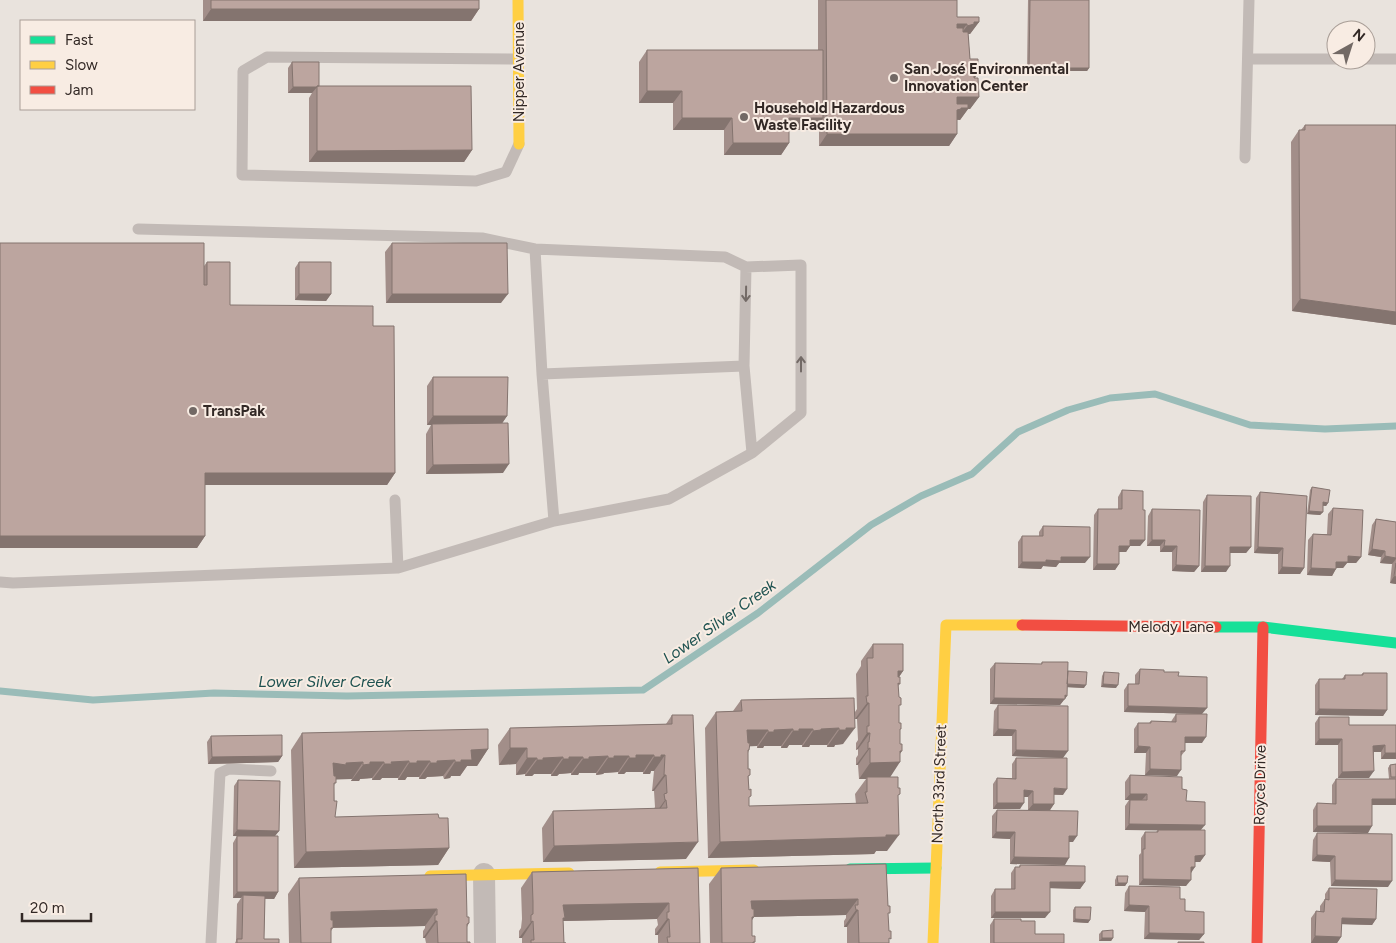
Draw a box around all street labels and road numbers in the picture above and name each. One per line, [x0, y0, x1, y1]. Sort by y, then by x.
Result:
street label: Nipper Avenue [510, 22, 528, 122]
street label: Melody Lane [1128, 618, 1214, 636]
street label: North 33rd Street [928, 724, 950, 844]
street label: Royce Drive [1250, 745, 1270, 825]

